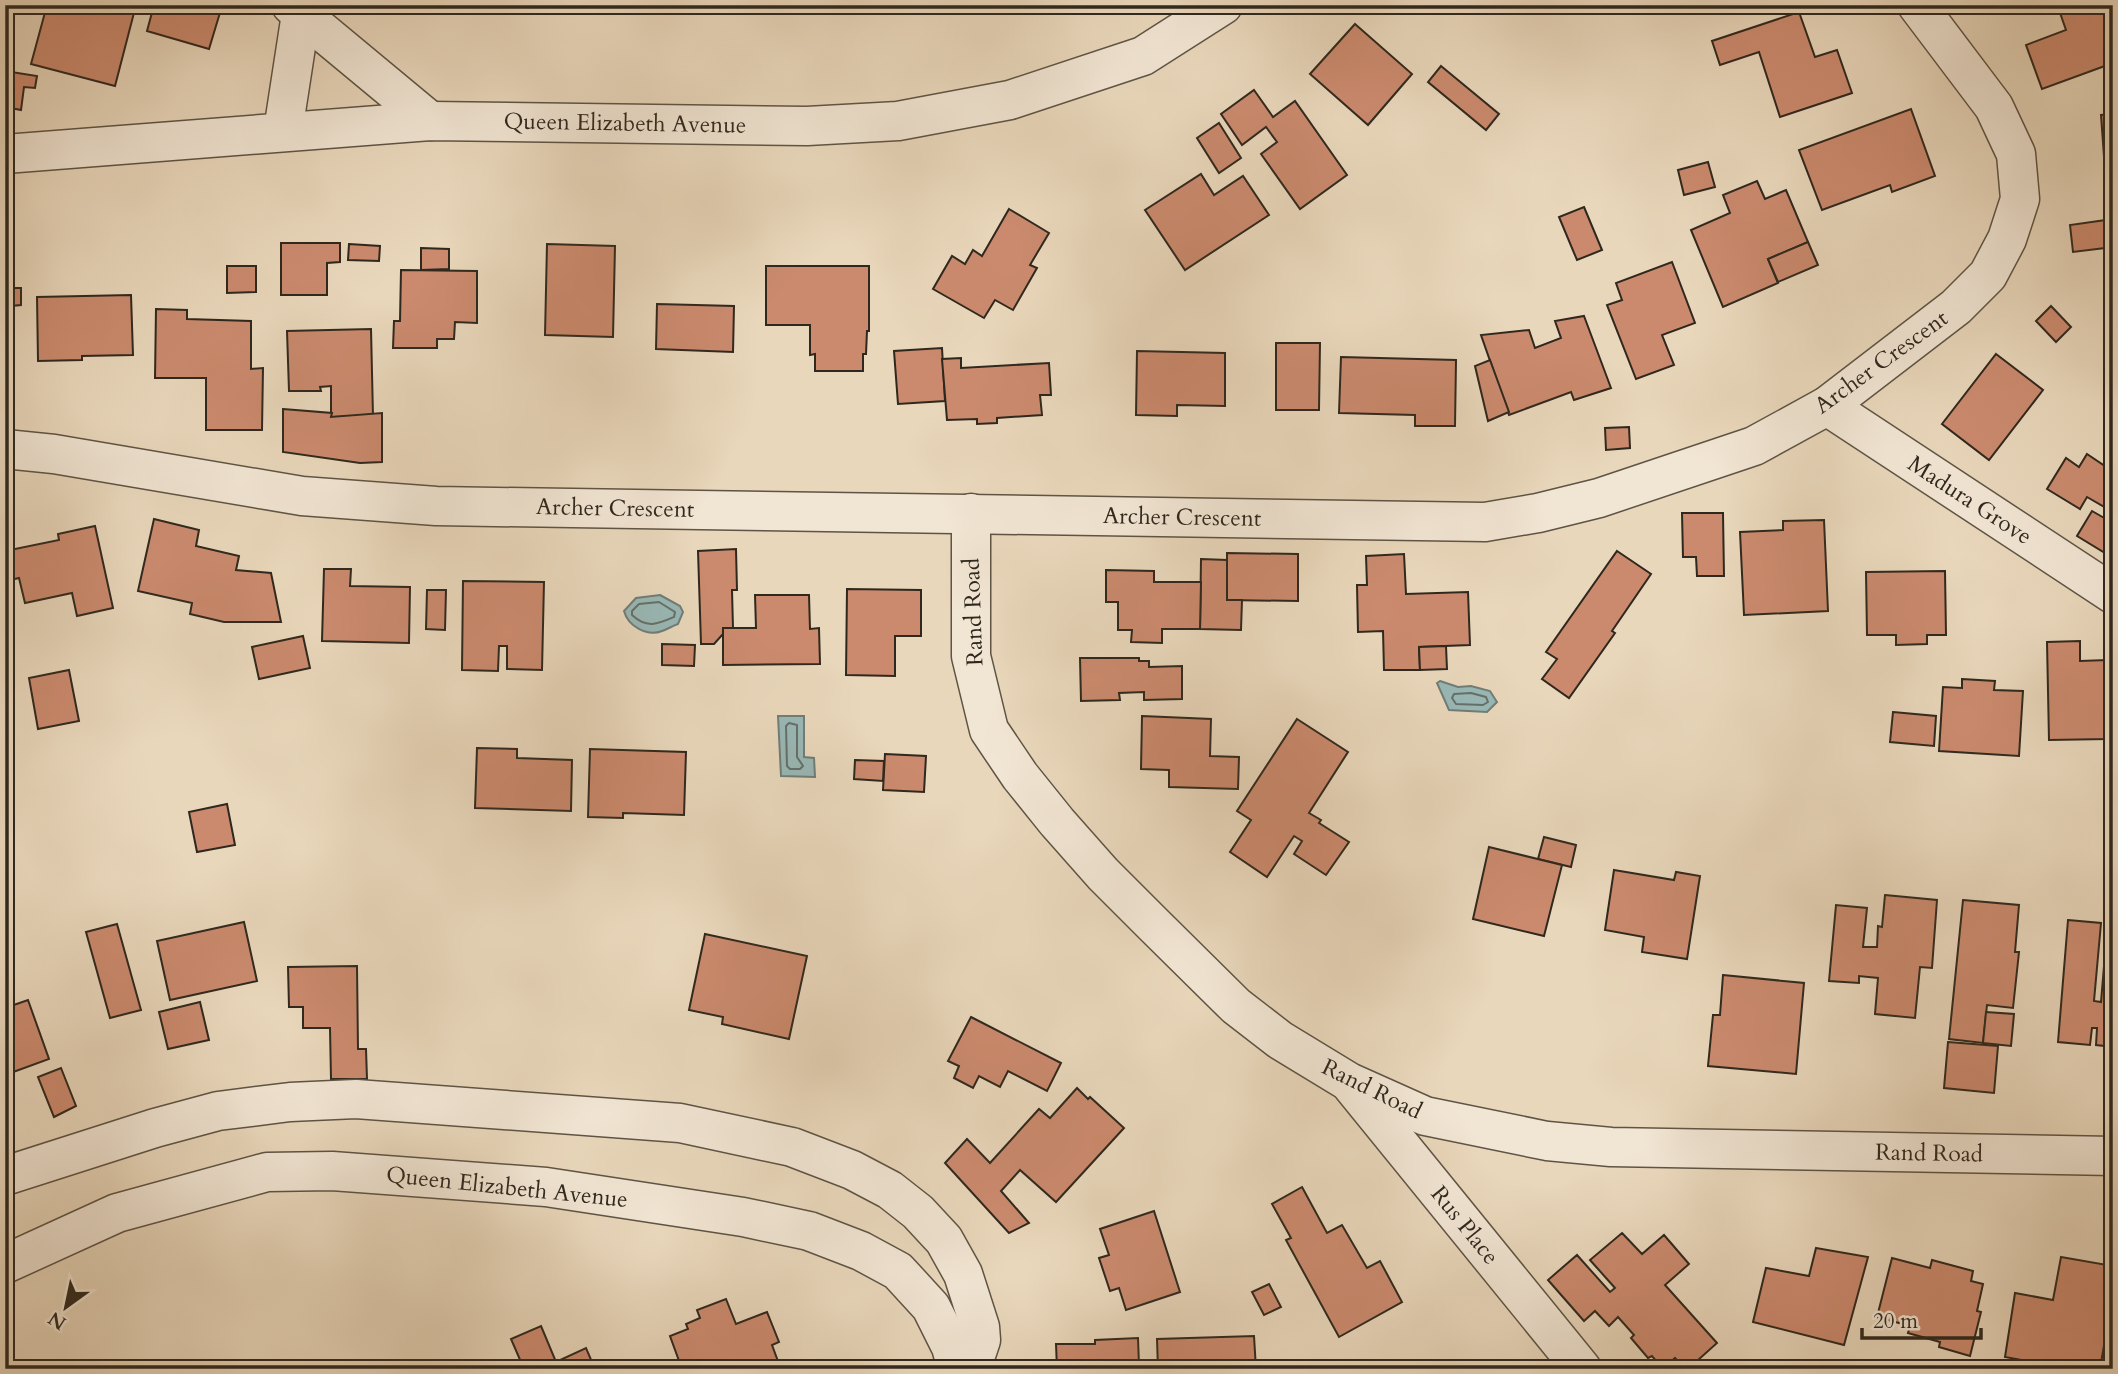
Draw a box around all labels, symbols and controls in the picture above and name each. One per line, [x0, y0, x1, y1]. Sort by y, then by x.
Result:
street label: Queen Elizabeth Avenue [503, 105, 747, 141]
street label: Archer Crescent [1808, 303, 1954, 421]
street label: Madura Grove [1902, 448, 2038, 552]
street label: Archer Crescent [536, 491, 694, 525]
street label: Archer Crescent [1103, 500, 1261, 534]
street label: Rand Road [956, 557, 990, 666]
street label: Rand Road [1317, 1051, 1428, 1127]
street label: Rand Road [1875, 1137, 1984, 1169]
street label: Queen Elizabeth Avenue [385, 1159, 629, 1215]
street label: Rus Place [1424, 1179, 1506, 1271]
north arrow [32, 1272, 102, 1342]
scale bar [1862, 1297, 1982, 1341]
text: N [43, 1305, 71, 1336]
text: 20 m [1873, 1307, 1918, 1336]

